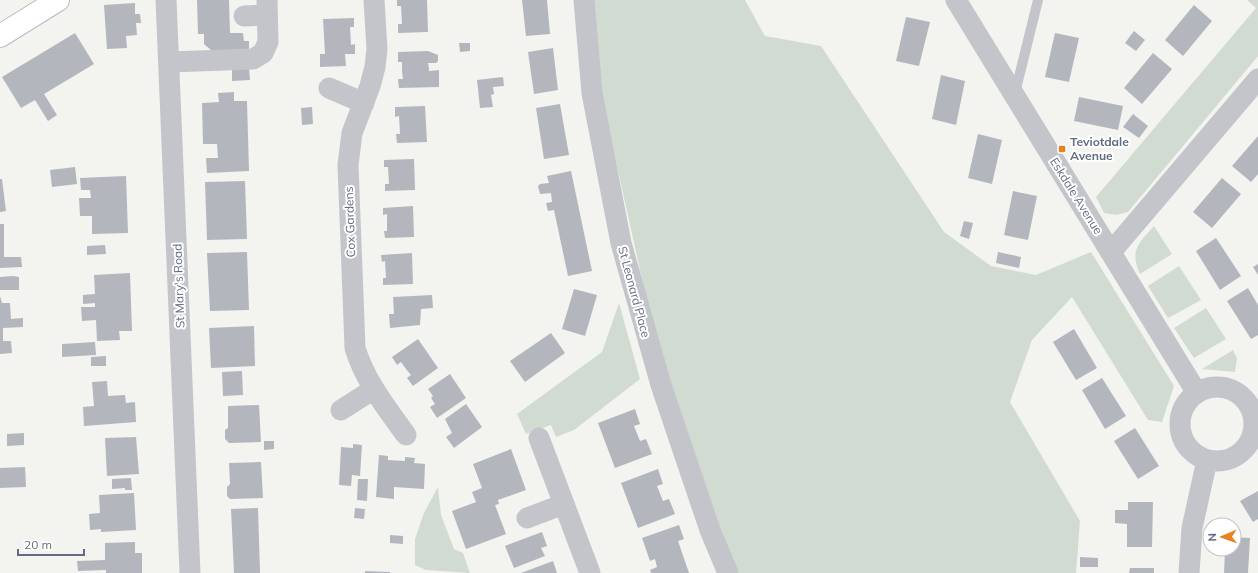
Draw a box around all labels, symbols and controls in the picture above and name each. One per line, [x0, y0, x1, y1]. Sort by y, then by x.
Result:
place label: Teviotdale Avenue [1070, 134, 1129, 163]
marker: Teviotdale Avenue [1057, 144, 1067, 154]
street label: Eskdale Avenue [1047, 155, 1106, 237]
street label: Cox Gardens [341, 186, 358, 258]
street label: St Mary's Road [170, 244, 187, 329]
street label: St Leonard Place [615, 245, 654, 339]
north arrow [1202, 517, 1242, 557]
scale bar [18, 531, 84, 557]
text: N [1205, 533, 1219, 542]
text: 20 m [24, 537, 52, 552]

